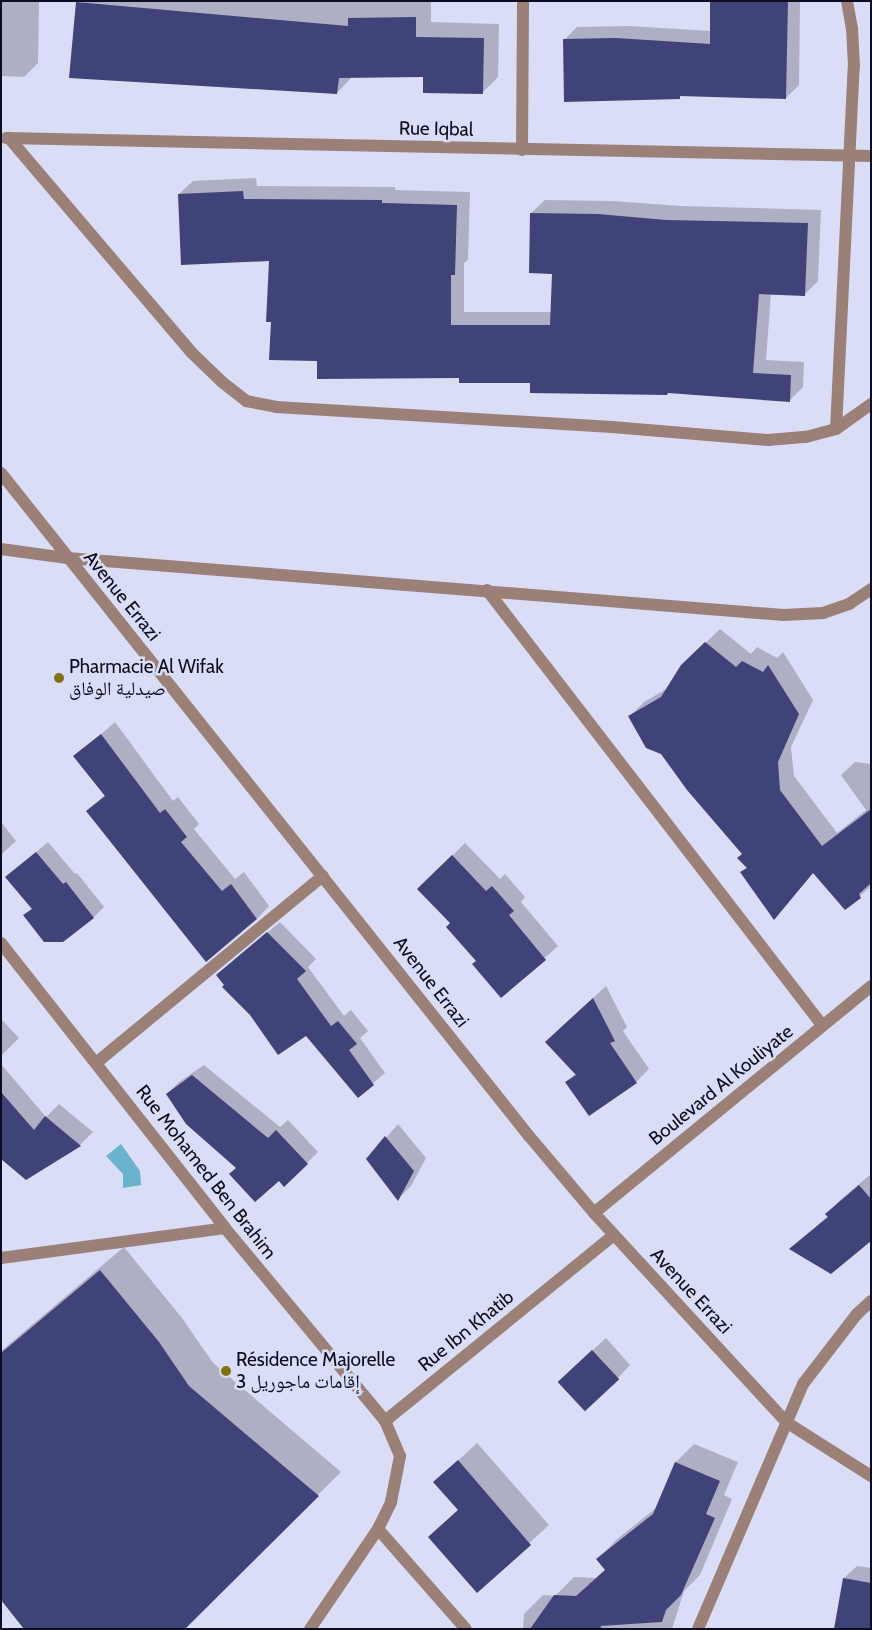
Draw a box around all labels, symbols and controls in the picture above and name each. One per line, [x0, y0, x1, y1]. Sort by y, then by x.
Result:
street label: Rue Iqbal [399, 117, 473, 141]
street label: Avenue Errazi [79, 547, 165, 645]
place label: Pharmacie Al Wifak صيدلية الوفاق [69, 656, 224, 700]
marker: Pharmacie Al Wifak صيدلية الوفاق [53, 672, 65, 684]
street label: Avenue Errazi [389, 932, 473, 1032]
street label: Boulevard Al Kouliyate [644, 1020, 798, 1150]
street label: Rue Mohamed Ben Brahim [131, 1080, 281, 1264]
street label: Avenue Errazi [646, 1243, 736, 1339]
street label: Rue Ibn Khatib [414, 1286, 518, 1376]
place label: Résidence Majorelle إقامات ماجوريل 3 [236, 1349, 395, 1393]
marker: Résidence Majorelle إقامات ماجوريل 3 [220, 1365, 232, 1377]

